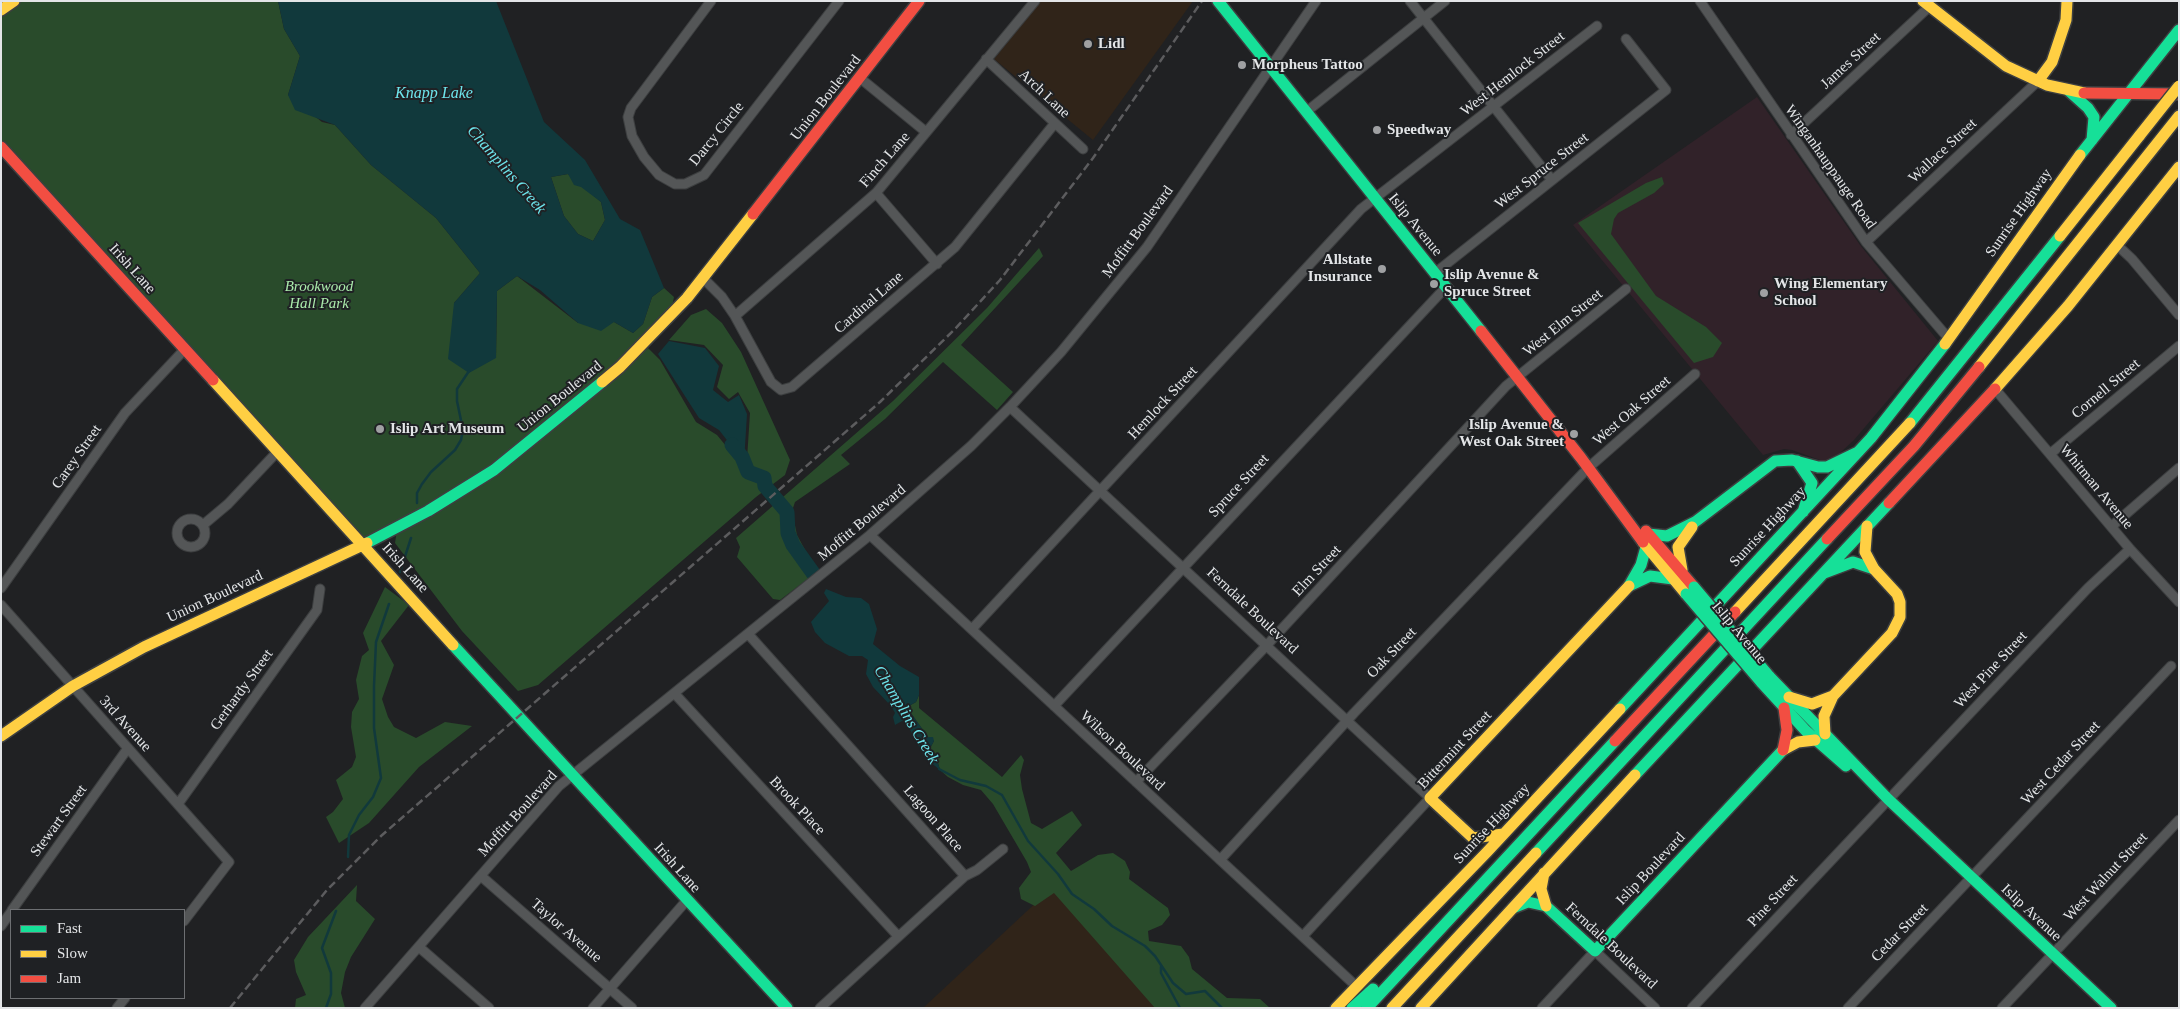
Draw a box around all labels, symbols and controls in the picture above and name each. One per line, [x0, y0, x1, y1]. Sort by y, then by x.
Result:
street label: West Hemlock Street [1457, 28, 1569, 120]
street label: James Street [1817, 29, 1885, 93]
place label: Lidl [1098, 35, 1125, 53]
marker: Lidl [1082, 38, 1094, 50]
street label: Union Boulevard [787, 52, 865, 144]
place label: Morpheus Tattoo [1252, 56, 1363, 74]
marker: Morpheus Tattoo [1236, 59, 1248, 71]
street label: Arch Lane [1015, 66, 1073, 122]
water label: Knapp Lake [395, 84, 473, 104]
street label: Darcy Circle [686, 98, 748, 170]
street label: Winganhauppauge Road [1780, 102, 1880, 232]
street label: Wallace Street [1905, 115, 1981, 187]
place label: Speedway [1387, 121, 1451, 139]
water label: Champlins Creek [462, 122, 550, 218]
marker: Speedway [1371, 124, 1383, 136]
street label: Finch Lane [856, 128, 914, 192]
street label: West Spruce Street [1492, 129, 1592, 213]
street label: Sunrise Highway [1982, 165, 2056, 261]
street label: Moffitt Boulevard [1099, 183, 1177, 281]
street label: Islip Avenue [1384, 190, 1446, 260]
street label: Irish Lane [105, 240, 159, 298]
place label: Allstate Insurance [1308, 251, 1372, 286]
marker: Allstate Insurance [1376, 263, 1388, 275]
place label: Islip Avenue & Spruce Street [1444, 266, 1540, 301]
street label: Cardinal Lane [831, 268, 907, 338]
place label: Wing Elementary School [1774, 275, 1887, 310]
park label: Brookwood Hall Park [285, 278, 353, 313]
marker: Islip Avenue & Spruce Street [1428, 278, 1440, 290]
street label: West Elm Street [1520, 285, 1606, 361]
marker: Wing Elementary School [1758, 287, 1770, 299]
street label: Cornell Street [2068, 355, 2144, 423]
street label: Union Boulevard [514, 357, 606, 437]
street label: Hemlock Street [1124, 363, 1202, 443]
street label: West Oak Street [1589, 372, 1675, 450]
place label: Islip Avenue & West Oak Street [1459, 416, 1564, 451]
place label: Islip Art Museum [390, 420, 504, 438]
street label: Carey Street [48, 421, 106, 493]
marker: Islip Art Museum [374, 423, 386, 435]
marker: Islip Avenue & West Oak Street [1568, 428, 1580, 440]
street label: Whitman Avenue [2055, 441, 2137, 533]
street label: Spruce Street [1205, 450, 1273, 522]
street label: Moffitt Boulevard [814, 481, 910, 565]
street label: Sunrise Highway [1726, 483, 1810, 571]
street label: Irish Lane [378, 539, 432, 597]
street label: Elm Street [1289, 542, 1345, 600]
street label: Ferndale Boulevard [1202, 564, 1302, 658]
street label: Union Boulevard [164, 567, 266, 627]
street label: Islip Avenue [1708, 598, 1770, 668]
street label: Oak Street [1363, 624, 1421, 682]
street label: West Pine Street [1951, 628, 2031, 712]
street label: Gerhardy Street [207, 646, 277, 734]
water label: Champlins Creek [869, 663, 943, 767]
street label: 3rd Avenue [95, 692, 155, 756]
street label: Wilson Boulevard [1076, 707, 1168, 795]
street label: Bittermint Street [1414, 707, 1496, 793]
street label: West Cedar Street [2018, 717, 2104, 809]
street label: Moffitt Boulevard [475, 767, 561, 861]
street label: Brook Place [765, 773, 829, 839]
street label: Sunrise Highway [1450, 780, 1534, 868]
street label: Stewart Street [27, 782, 91, 860]
street label: Lagoon Place [899, 782, 967, 856]
street label: Islip Boulevard [1613, 829, 1689, 909]
street label: West Walnut Street [2060, 829, 2152, 925]
street label: Irish Lane [650, 839, 704, 897]
street label: Pine Street [1744, 871, 1802, 931]
street label: Islip Avenue [1997, 881, 2065, 945]
street label: Taylor Avenue [527, 895, 605, 967]
street label: Ferndale Boulevard [1561, 899, 1661, 993]
street label: Cedar Street [1868, 900, 1932, 966]
legend [10, 909, 185, 999]
text: Fast [57, 920, 82, 936]
text: Slow [57, 945, 88, 961]
text: Jam [57, 970, 81, 986]

